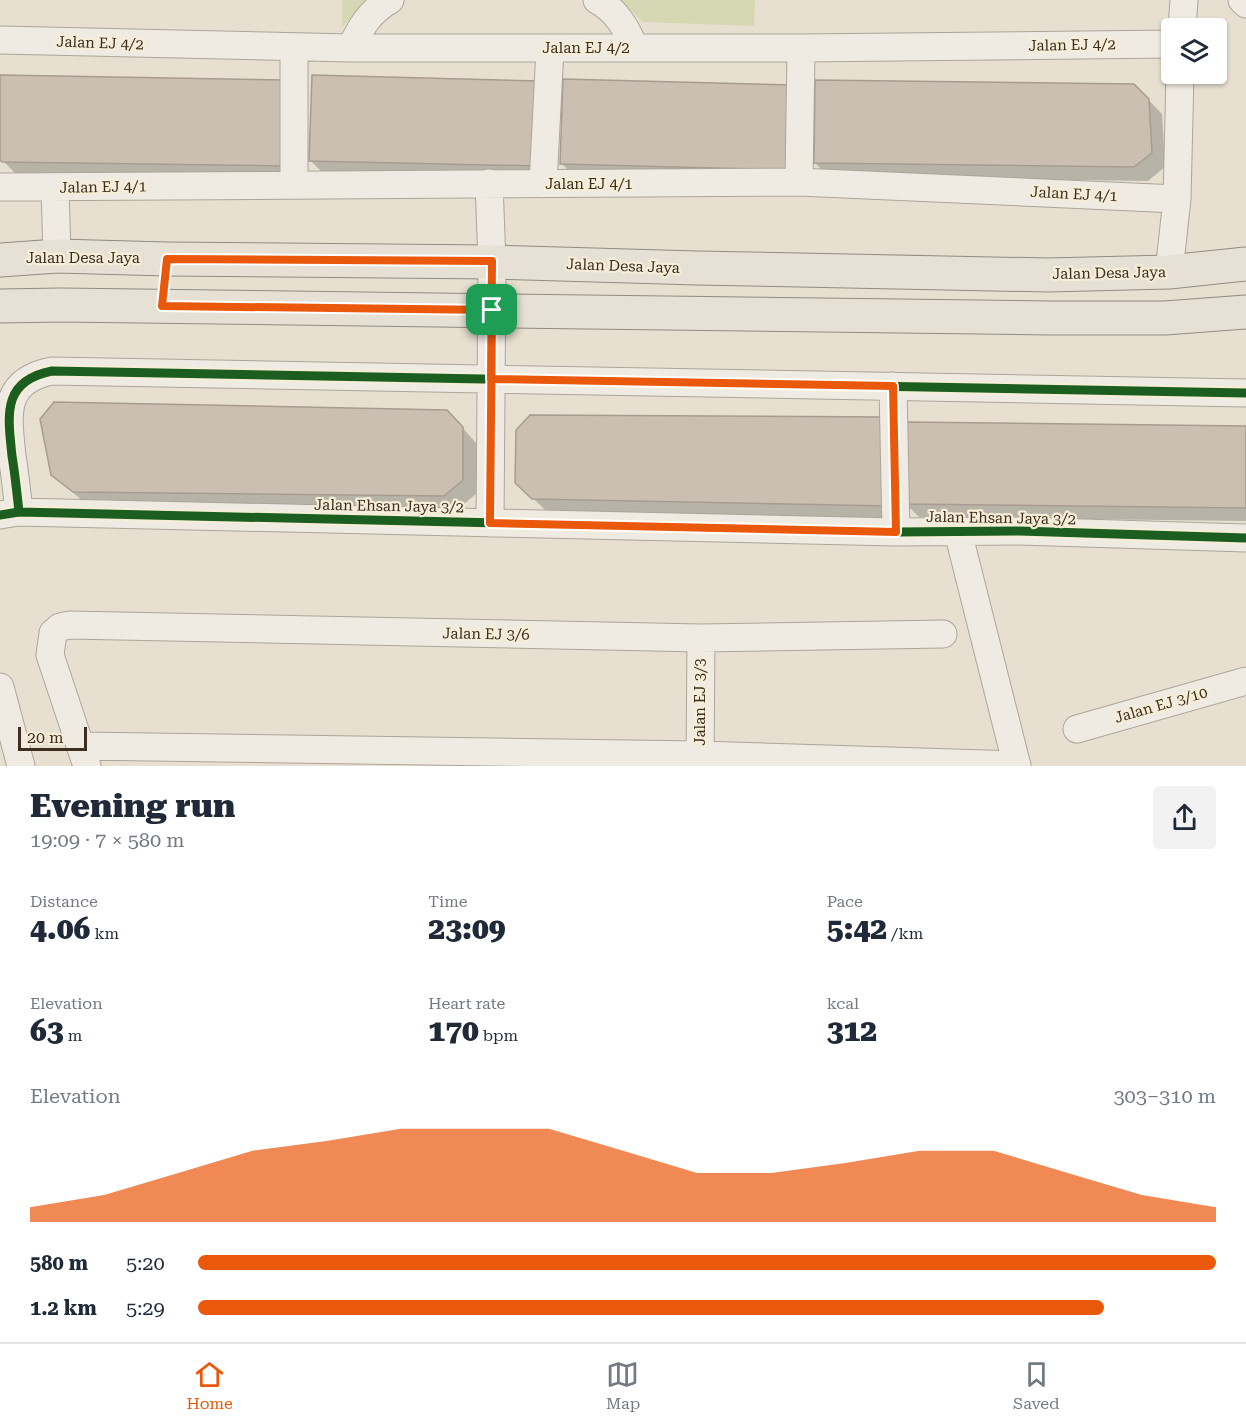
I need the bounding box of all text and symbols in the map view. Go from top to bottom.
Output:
map controls [1161,18,1227,84]
button: layers [1161,18,1227,84]
street label: Jalan EJ 4/2 [56,32,144,54]
street label: Jalan EJ 4/2 [1028,35,1116,55]
street label: Jalan EJ 4/2 [542,39,630,57]
street label: Jalan EJ 4/1 [545,175,633,193]
street label: Jalan EJ 4/1 [59,177,147,197]
street label: Jalan EJ 4/1 [1030,183,1118,205]
street label: Jalan Desa Jaya [26,249,140,267]
street label: Jalan Desa Jaya [566,255,680,277]
street label: Jalan Desa Jaya [1052,263,1166,283]
pin [466,284,517,335]
icon: arrive [475,293,508,326]
street label: Jalan Ehsan Jaya 3/2 [314,496,464,516]
street label: Jalan Ehsan Jaya 3/2 [926,508,1076,528]
street label: Jalan EJ 3/6 [442,624,530,644]
street label: Jalan EJ 3/3 [691,658,709,746]
street label: Jalan EJ 3/10 [1112,683,1210,727]
scale bar [18,724,87,752]
text: 20 m [27,728,64,747]
text: Evening run [30,786,235,825]
button: share [1153,786,1216,849]
text: 19:09 · 7 × 580 m [30,828,185,852]
text: Distance [30,892,98,911]
text: Time [428,892,468,911]
text: Pace [827,892,863,911]
text: 4.06 [30,911,90,946]
text: 23:09 [428,911,506,946]
text: 5:42 [827,911,887,946]
text: km [90,924,119,943]
text: /km [887,924,923,943]
text: Elevation [30,994,103,1013]
text: Heart rate [428,994,505,1013]
text: kcal [827,994,859,1013]
text: 63 [30,1013,64,1048]
text: 170 [428,1013,479,1048]
text: 312 [827,1013,877,1048]
text: m [64,1026,82,1045]
text: bpm [479,1026,518,1045]
text: Elevation [30,1084,121,1108]
text: 303–310 m [1113,1084,1216,1108]
text: 580 m [30,1251,88,1275]
text: 5:20 [126,1251,165,1275]
text: 1.2 km [30,1296,97,1320]
text: 5:29 [126,1296,165,1320]
tab: Home [187,1358,233,1413]
tab: Map [606,1358,640,1413]
tab: Saved [1013,1358,1060,1413]

